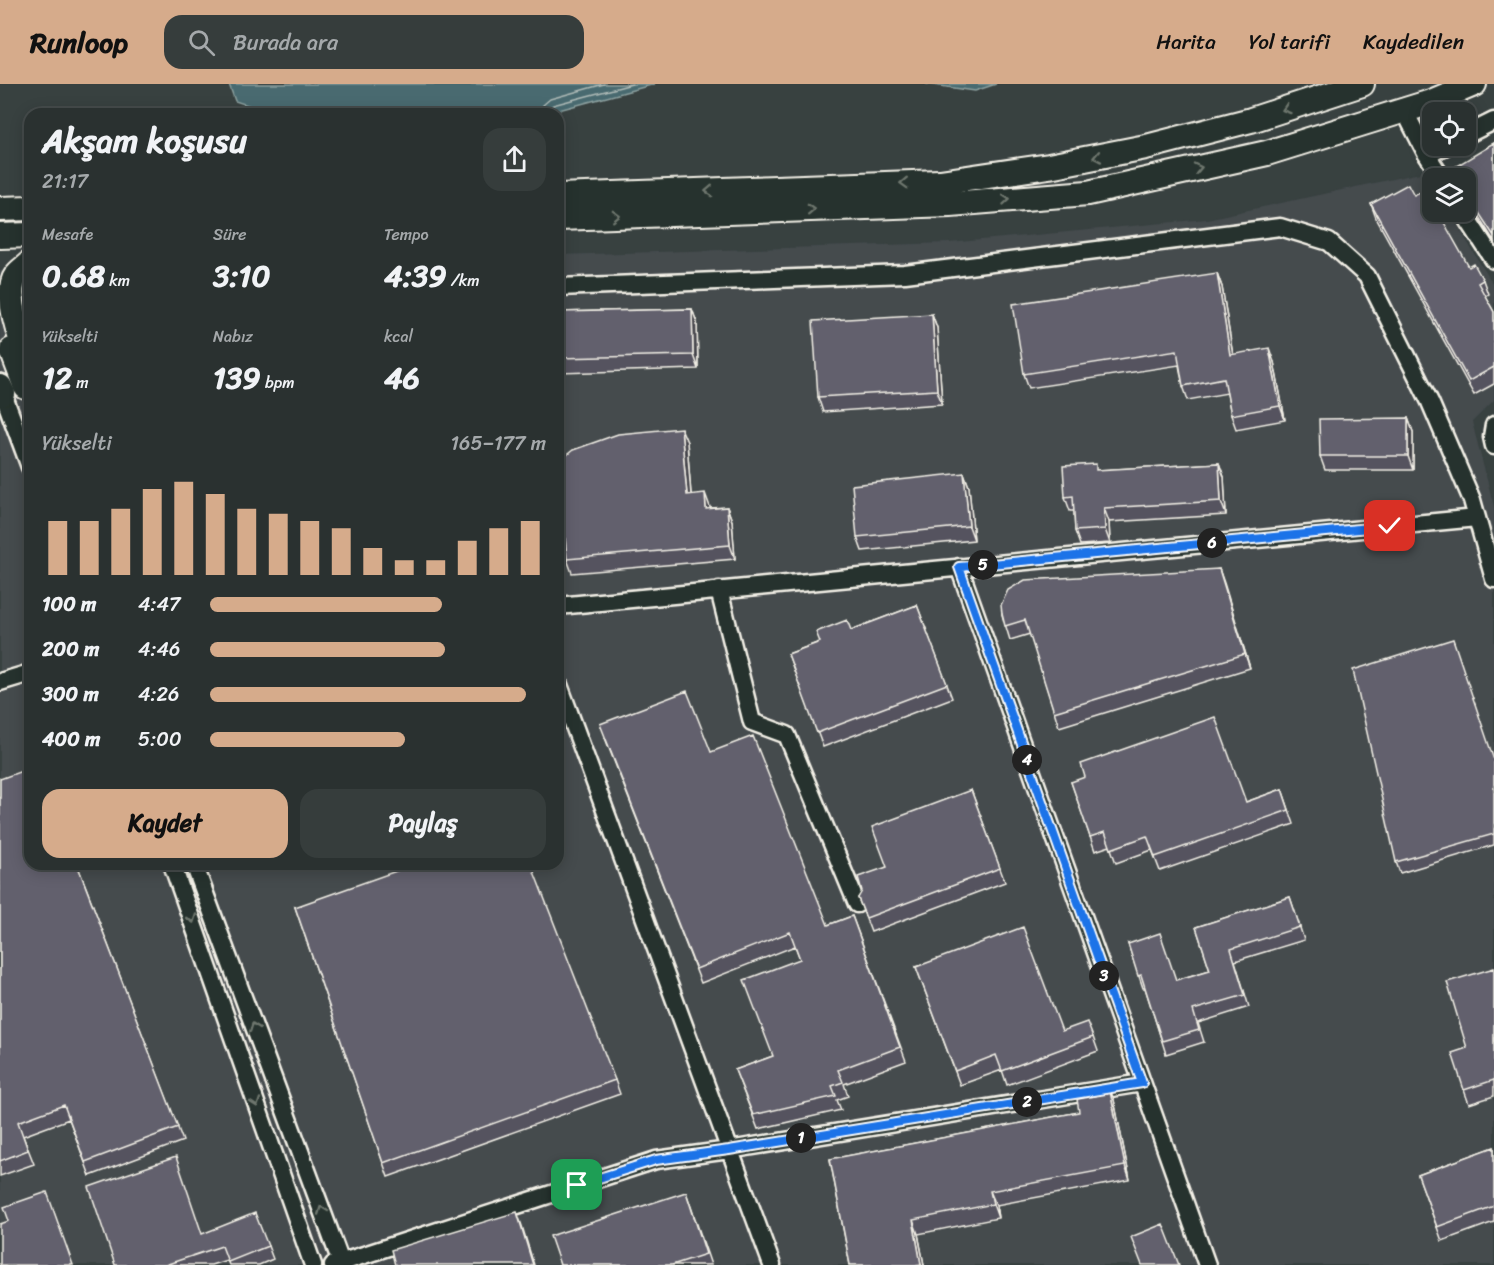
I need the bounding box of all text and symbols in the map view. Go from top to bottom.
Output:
search box [164,15,584,69]
text: Runloop [30,18,128,67]
text: Burada ara [233,23,338,62]
text: Harita [1156,23,1216,61]
text: Yol tarifi [1249,23,1330,61]
text: Kaydedilen [1363,23,1464,61]
icon: search [185,26,218,59]
one-way arrow [1281,102,1292,114]
map controls [1422,102,1476,222]
button: locate [1422,102,1476,156]
text: Akşam koşusu [42,112,247,170]
button: share [483,128,546,191]
one-way arrow [1093,150,1103,163]
one-way arrow [1193,163,1203,176]
text: 21:17 [42,164,88,199]
button: layers [1422,168,1476,222]
one-way arrow [900,177,909,189]
one-way arrow [705,184,714,197]
one-way arrow [1002,193,1011,206]
one-way arrow [807,202,816,215]
one-way arrow [612,209,621,222]
text: Mesafe [42,220,93,249]
text: Süre [213,220,246,249]
text: Tempo [384,220,429,249]
text: 0.68 [42,249,105,303]
text: 3:10 [213,249,270,303]
text: 4:39 [384,249,447,303]
text: km [105,266,130,295]
text: /km [447,266,480,295]
text: Yükselti [42,322,98,351]
text: Nabız [213,322,253,351]
text: kcal [384,322,413,351]
text: 12 [42,351,72,405]
text: 139 [213,351,261,405]
text: 46 [384,351,420,405]
text: m [72,368,89,397]
text: bpm [261,368,294,397]
text: Yükselti [42,426,112,461]
text: 165–177 m [451,426,546,461]
pin [1364,500,1415,551]
icon: check [1373,509,1406,542]
pin: 6 [1197,528,1227,558]
text: 6 [1207,528,1217,557]
pin: 5 [968,550,998,580]
text: 5 [978,550,988,579]
text: 100 m [42,587,96,622]
text: 4:47 [138,587,180,622]
text: 200 m [42,632,99,667]
text: 4:46 [138,632,180,667]
text: 300 m [42,677,99,712]
text: 4:26 [138,677,179,712]
text: 400 m [42,722,100,757]
text: 5:00 [138,722,182,757]
pin: 4 [1012,745,1042,775]
text: 4 [1022,745,1032,774]
button: Kaydet [42,789,288,858]
button: Paylaş [300,789,546,858]
one-way arrow [184,913,197,924]
pin: 3 [1089,961,1119,991]
text: 3 [1100,961,1108,990]
one-way arrow [249,1022,262,1033]
pin: 2 [1012,1087,1042,1117]
text: 2 [1022,1087,1032,1116]
one-way arrow [249,1097,262,1108]
pin: 1 [786,1123,816,1153]
text: 1 [798,1123,804,1152]
pin [551,1159,602,1210]
icon: arrive [560,1168,593,1201]
one-way arrow [316,1205,329,1216]

